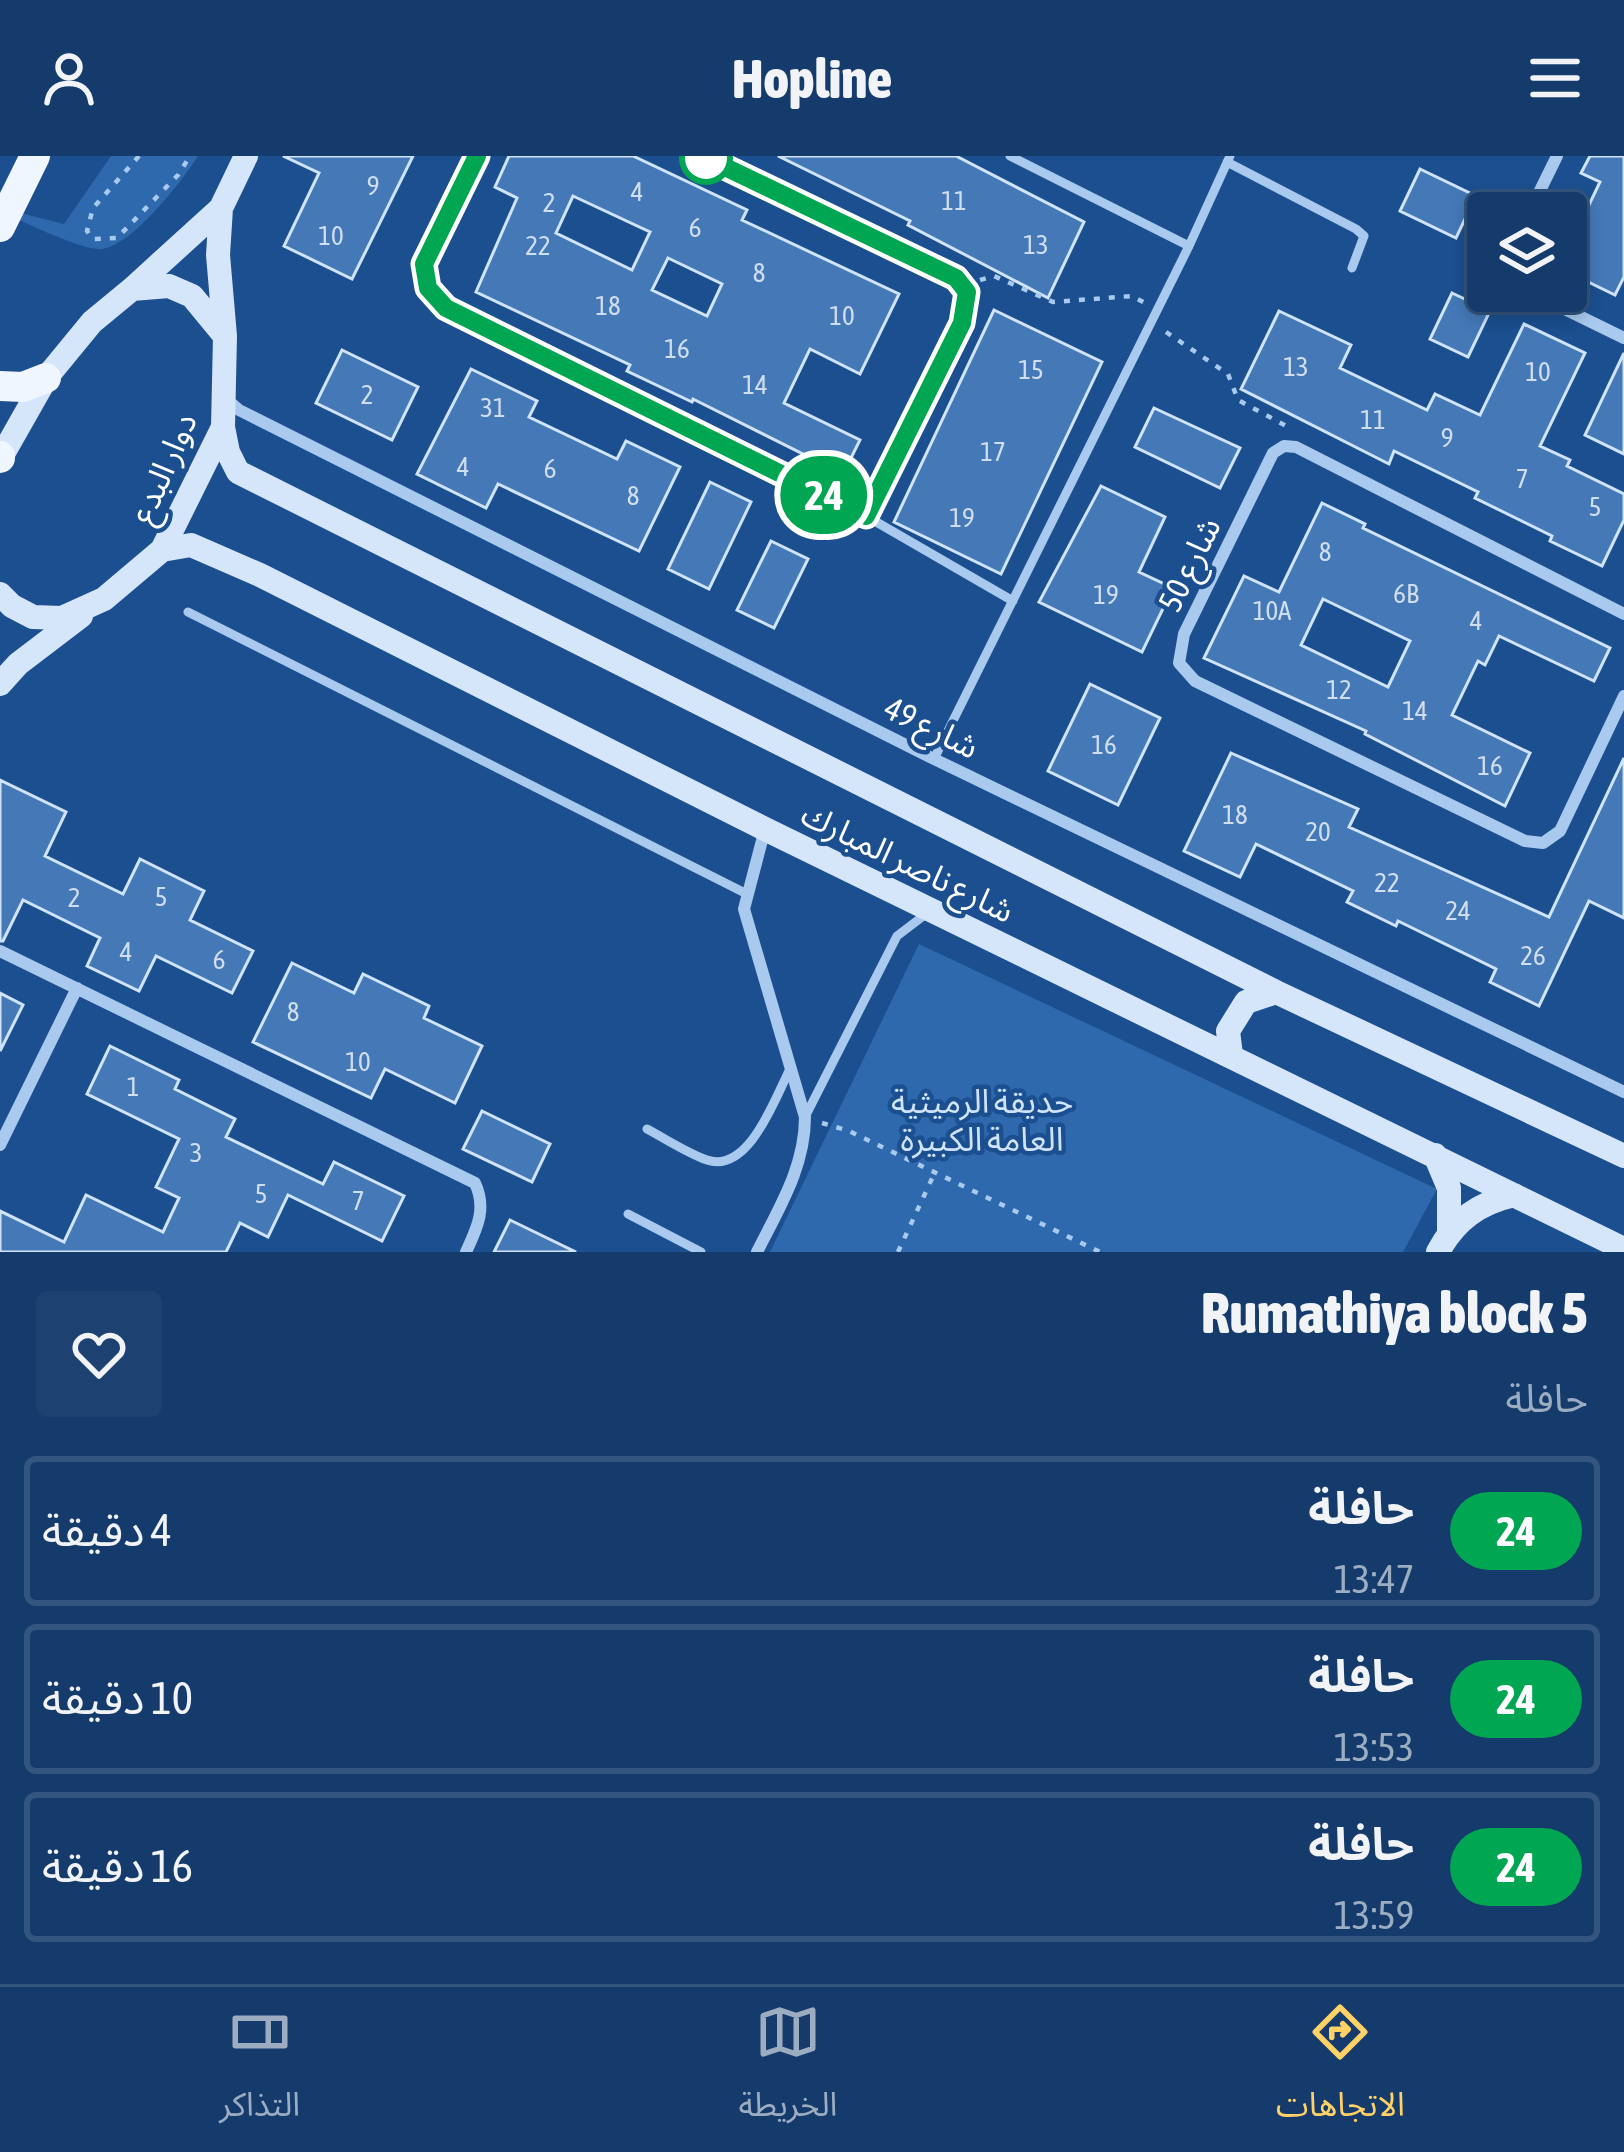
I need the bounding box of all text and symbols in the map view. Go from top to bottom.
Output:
icon: person [36,45,102,111]
icon: menu [1522,45,1588,111]
text: Hopline [732,48,892,109]
unlabelled marker [681,133,731,183]
house number: 9 [367,170,379,201]
house number: 4 [631,176,643,207]
house number: 11 [941,185,967,216]
house number: 2 [543,187,555,218]
map controls [1467,192,1587,312]
button: layers [1467,192,1587,312]
house number: 6 [689,212,701,243]
house number: 10 [318,220,344,251]
house number: 13 [1023,229,1049,260]
house number: 22 [525,230,551,261]
house number: 8 [753,257,765,288]
house number: 18 [595,290,621,321]
house number: 10 [829,300,855,331]
house number: 16 [664,333,690,364]
house number: 13 [1283,351,1309,382]
house number: 15 [1018,354,1044,385]
house number: 10 [1525,356,1551,387]
house number: 14 [742,369,768,400]
house number: 2 [361,379,373,410]
house number: 31 [480,392,506,423]
house number: 11 [1360,404,1386,435]
street label: دوار البدع [122,407,210,532]
house number: 9 [1441,422,1453,453]
house number: 17 [980,436,1006,467]
house number: 4 [457,451,469,482]
house number: 6 [544,453,556,484]
line badge: 24 [770,456,878,534]
house number: 7 [1516,463,1528,494]
text: 24 [804,471,844,519]
house number: 8 [627,480,639,511]
house number: 5 [1589,491,1601,522]
house number: 19 [949,502,975,533]
street label: شارع 50 [1150,511,1233,620]
house number: 8 [1319,536,1331,567]
house number: 6B [1393,578,1419,609]
house number: 19 [1093,579,1119,610]
house number: 10A [1253,595,1292,626]
house number: 4 [1470,605,1482,636]
house number: 12 [1326,674,1352,705]
street label: شارع 49 [876,688,985,771]
house number: 14 [1402,695,1428,726]
house number: 16 [1091,729,1117,760]
house number: 16 [1477,750,1503,781]
street label: شارع ناصر المبارك [793,794,1020,935]
house number: 18 [1222,799,1248,830]
house number: 20 [1305,816,1331,847]
house number: 22 [1374,867,1400,898]
house number: 5 [155,881,167,912]
house number: 2 [68,882,80,913]
house number: 24 [1445,895,1471,926]
house number: 4 [120,936,132,967]
house number: 26 [1520,940,1546,971]
house number: 6 [213,944,225,975]
house number: 8 [287,996,299,1027]
house number: 10 [345,1046,371,1077]
house number: 1 [127,1071,139,1102]
park label: حديقة الرميثية العامة الكبيرة [891,1082,1073,1159]
house number: 3 [190,1137,202,1168]
house number: 5 [255,1178,267,1209]
house number: 7 [352,1185,364,1216]
text: Rumathiya block 5 [1201,1280,1588,1345]
button: heart [36,1291,162,1417]
text: حافلة [1506,1376,1588,1420]
text: حافلة [1308,1482,1414,1534]
text: 4 دقيقة [42,1504,172,1556]
text: 24 [1496,1507,1536,1555]
text: 13:47 [1334,1557,1414,1601]
text: حافلة [1308,1650,1414,1702]
text: 10 دقيقة [42,1672,193,1724]
text: 24 [1496,1675,1536,1723]
text: 13:53 [1334,1725,1414,1769]
text: حافلة [1308,1818,1414,1870]
text: 16 دقيقة [42,1840,193,1892]
text: 24 [1496,1843,1536,1891]
text: 13:59 [1334,1893,1414,1937]
tab: التذاكر [219,1999,300,2140]
tab: الخريطة [739,1999,837,2140]
tab: الاتجاهات [1276,1999,1405,2140]

